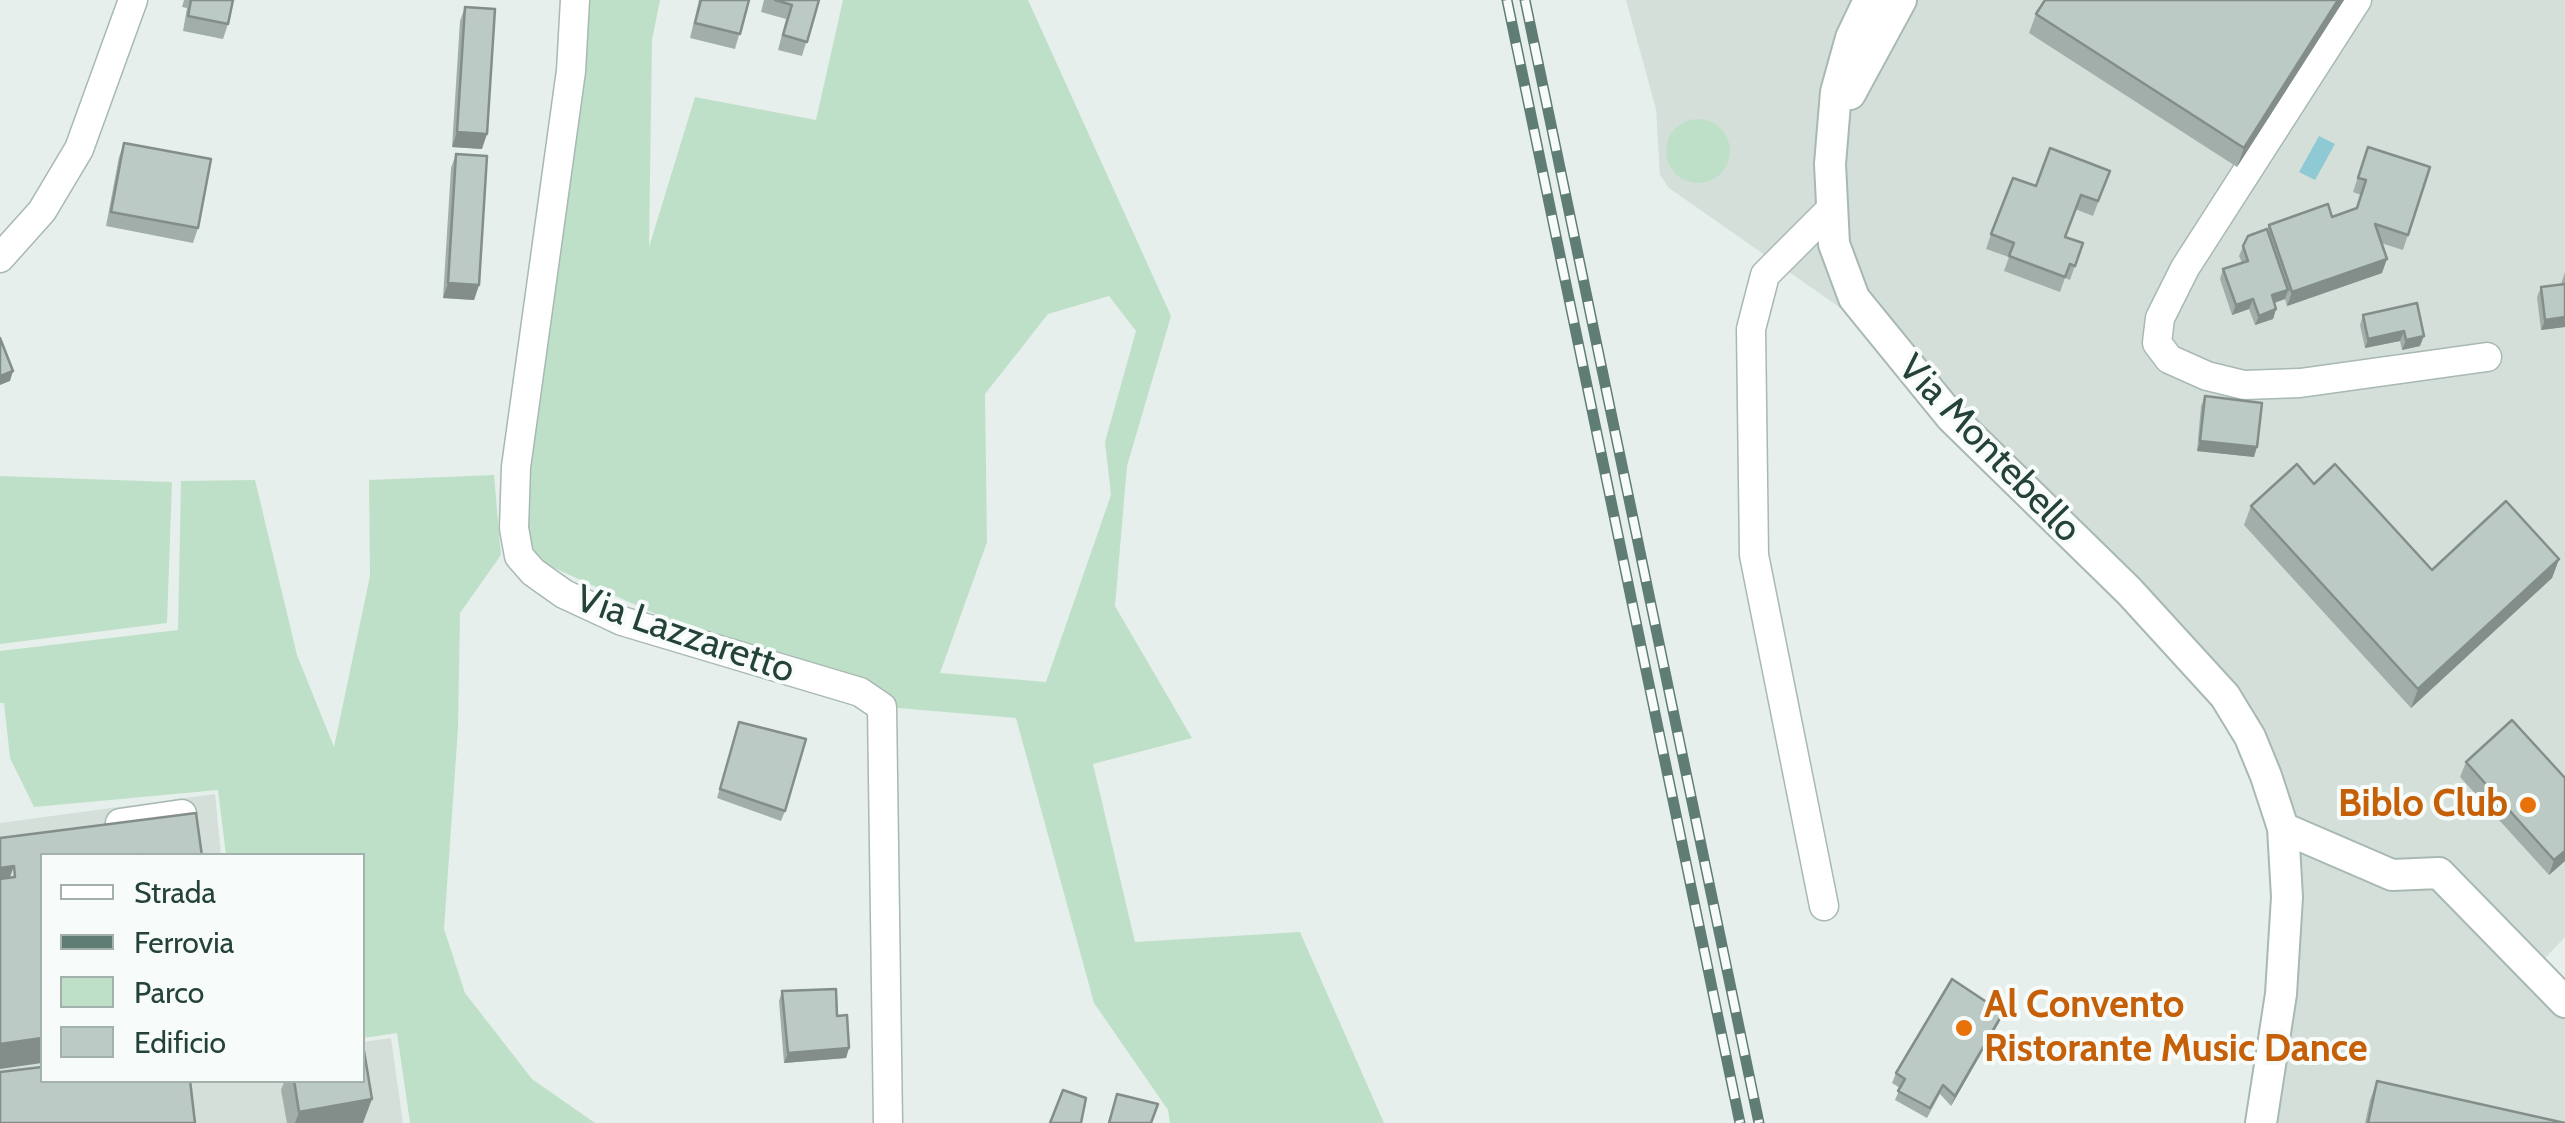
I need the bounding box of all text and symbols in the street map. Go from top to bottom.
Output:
street label: Via Montebello [1888,346,2090,552]
street label: Via Lazzaretto [570,576,800,694]
place label: Biblo Club [2338,782,2508,828]
marker: Biblo Club [2517,794,2539,816]
legend [40,853,365,1083]
text: Strada [134,874,216,911]
text: Ferrovia [134,924,234,961]
text: Parco [134,974,204,1011]
place label: Al Convento Ristorante Music Dance [1984,983,2367,1072]
marker: Al Convento Ristorante Music Dance [1953,1017,1975,1039]
text: Edificio [134,1024,226,1061]

